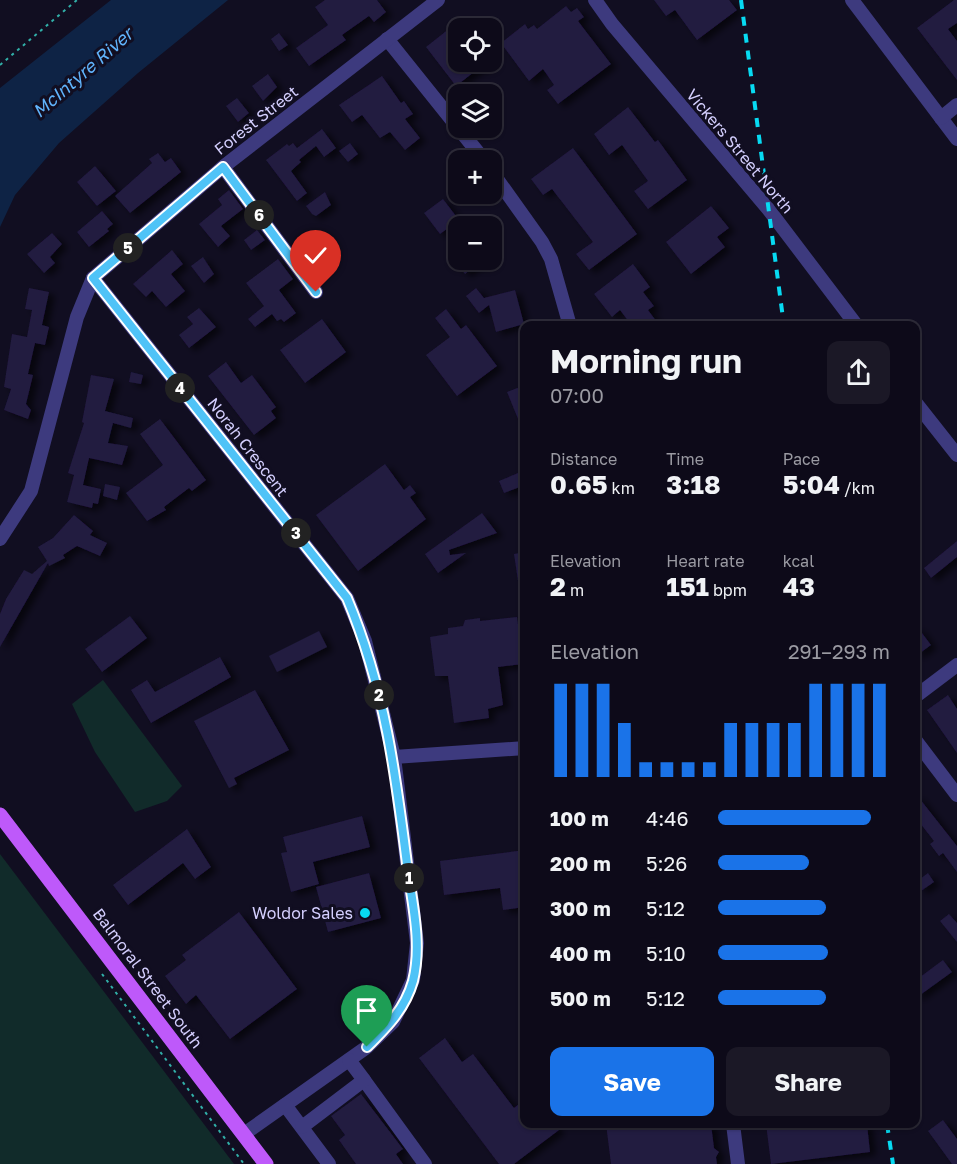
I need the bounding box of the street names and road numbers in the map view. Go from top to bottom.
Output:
street label: Forest Street [210,81,302,159]
street label: Vickers Street North [682,85,798,217]
street label: Norah Crescent [203,394,293,500]
street label: Balmoral Street South [89,904,207,1052]

